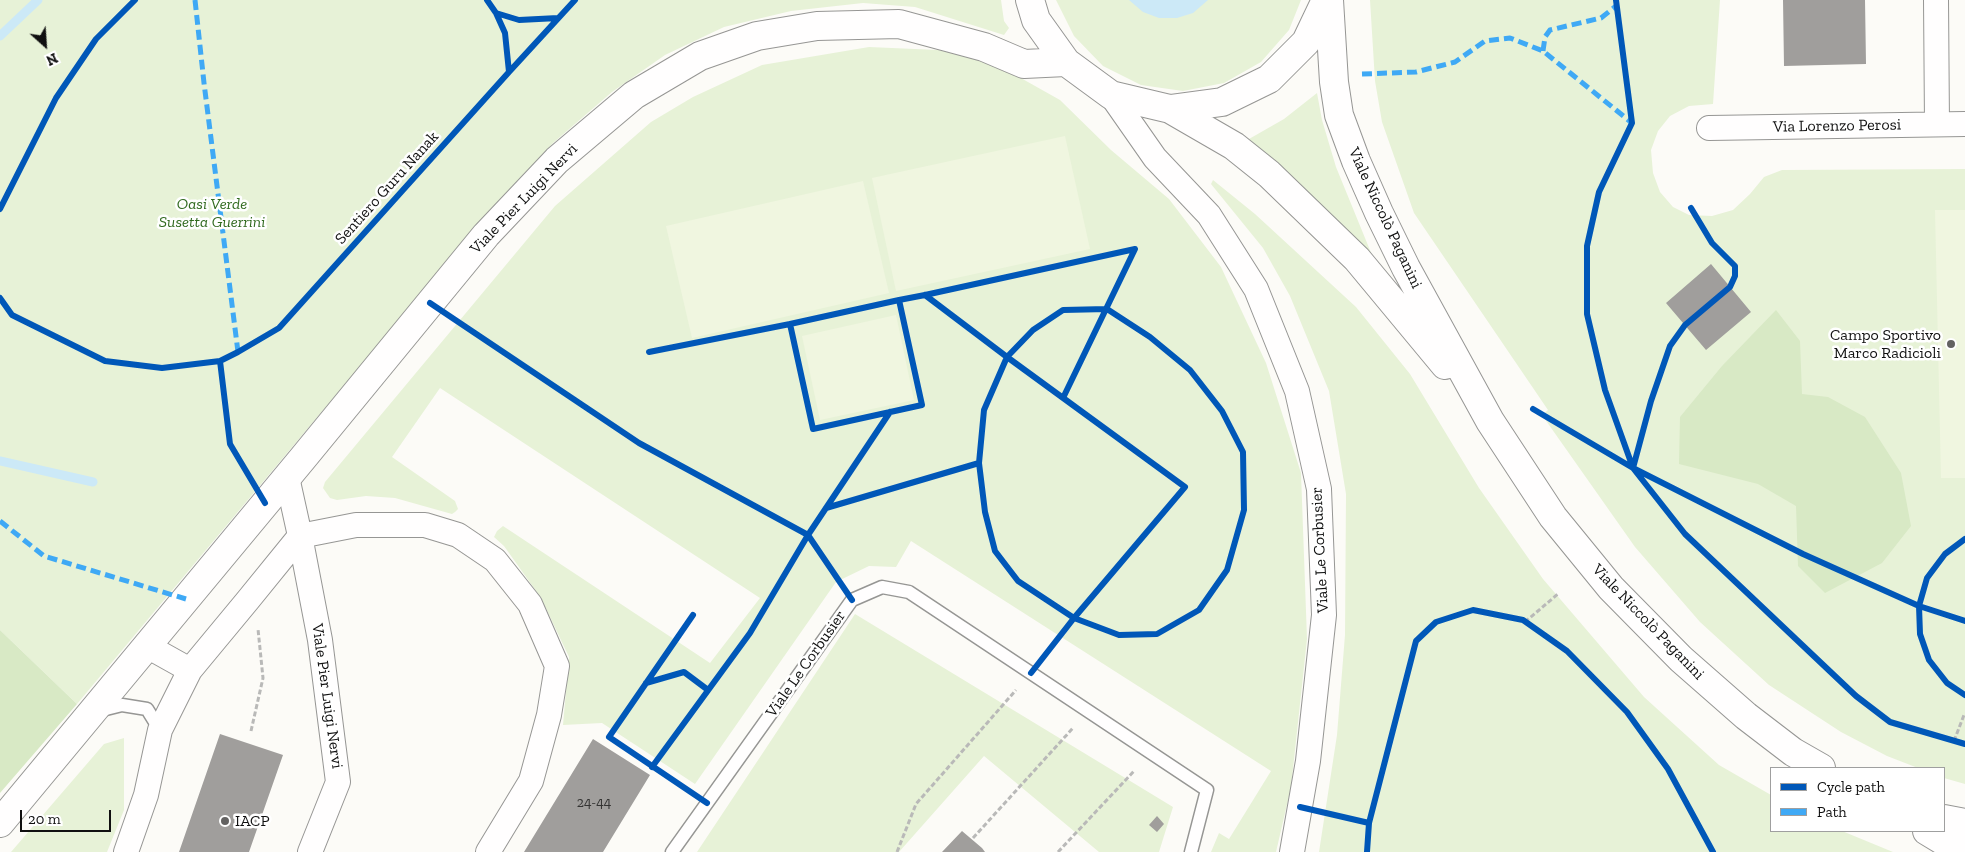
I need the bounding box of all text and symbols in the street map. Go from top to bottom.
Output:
north arrow [20,20,70,70]
text: N [43,49,60,69]
street label: Via Lorenzo Perosi [1773,115,1901,137]
street label: Sentiero Guru Nanak [331,128,443,248]
street label: Viale Pier Luigi Nervi [466,140,582,258]
street label: Viale Niccolò Paganini [1344,144,1426,292]
park label: Oasi Verde Susetta Guerrini [159,194,265,232]
place label: Campo Sportivo Marco Radicioli [1830,325,1941,363]
marker: Campo Sportivo Marco Radicioli [1945,338,1957,350]
street label: Viale Le Corbusier [1307,487,1333,613]
street label: Viale Niccolò Paganini [1588,560,1708,684]
street label: Viale Le Corbusier [762,607,850,721]
street label: Viale Pier Luigi Nervi [307,622,347,770]
legend [1770,767,1945,832]
text: Cycle path [1817,778,1885,796]
house number: 24-44 [577,795,611,811]
scale bar [22,800,114,832]
text: Path [1817,803,1847,821]
text: 20 m [28,810,61,828]
place label: IACP [235,811,270,831]
marker: IACP [219,815,231,827]

